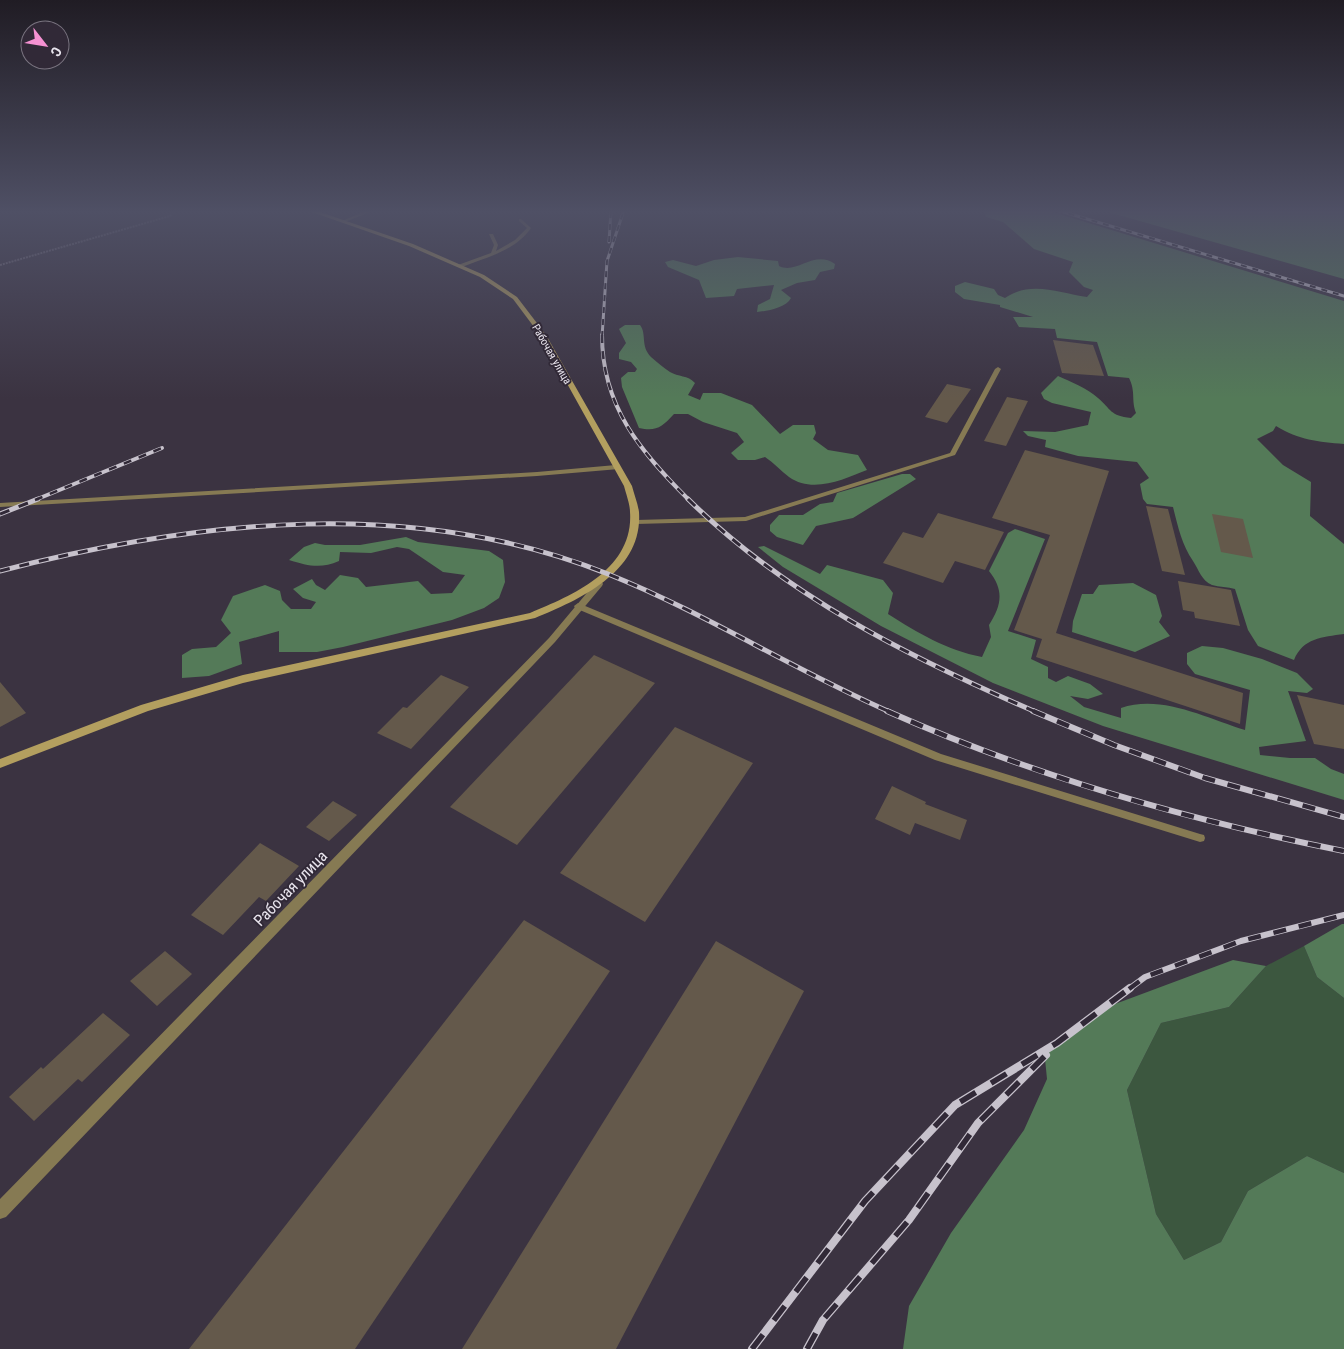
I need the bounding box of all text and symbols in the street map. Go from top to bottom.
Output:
north arrow [20,20,70,70]
text: С [47,44,65,59]
street label: Рабочая улица [529,322,574,387]
street label: Рабочая улица [250,847,331,930]

